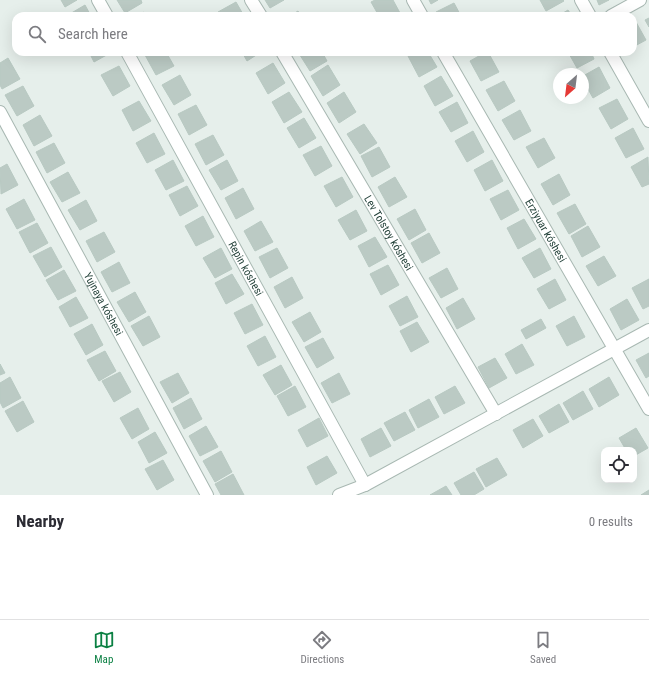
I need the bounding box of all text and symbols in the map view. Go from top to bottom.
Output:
search box [12,12,637,56]
icon: search [26,23,48,45]
text: Search here [58,25,128,43]
north arrow [553,68,589,104]
street label: Lev Tolstoy kóshesi [361,193,416,273]
street label: Erziyuar kóshesi [522,197,569,265]
street label: Repin kóshesi [225,239,266,298]
street label: Yujnaya kóshesi [81,270,126,338]
map controls [601,447,637,483]
button: locate [601,447,637,483]
text: Nearby [16,511,64,531]
text: 0 results [589,514,633,529]
tab: Map [93,629,115,666]
tab: Directions [300,629,344,666]
tab: Saved [530,629,556,666]

